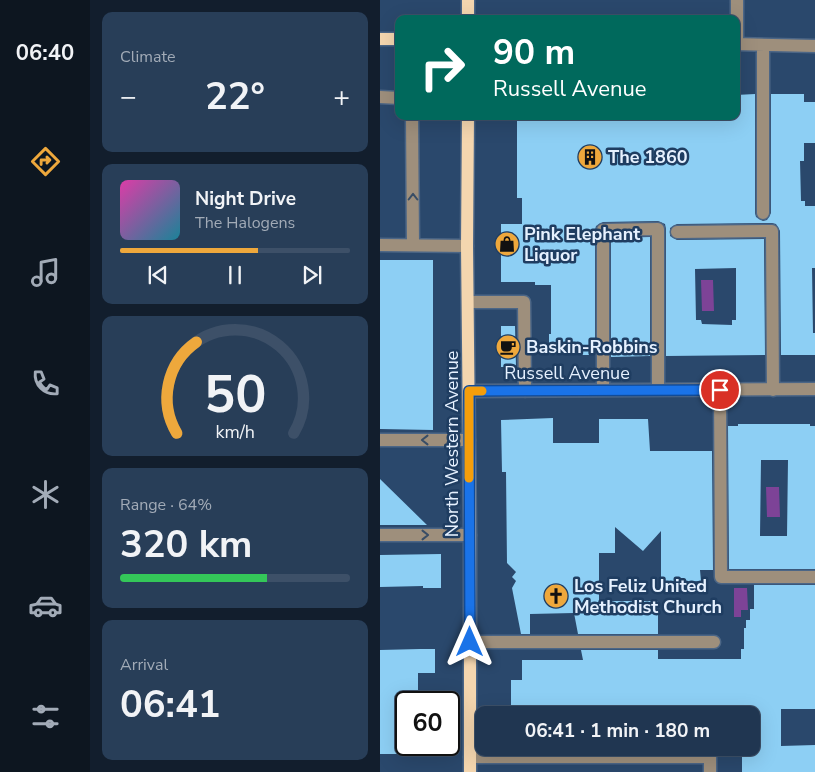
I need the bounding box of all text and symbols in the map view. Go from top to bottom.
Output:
text: 90 m [493,29,575,76]
icon: right [410,35,475,100]
text: 06:40 [16,38,74,68]
text: Climate [120,46,175,68]
text: 22° [205,71,265,122]
text: Russell Avenue [493,74,646,104]
text: − [120,78,137,116]
text: + [333,78,350,116]
icon: directions [28,144,63,179]
building icon: The 1860 [577,144,603,170]
place label: The 1860 [608,145,688,169]
text: Night Drive [195,186,296,212]
one-way arrow [408,192,418,200]
text: The Halogens [195,212,295,234]
place label: Pink Elephant Liquor [524,222,640,267]
shop icon: Pink Elephant Liquor [494,231,520,257]
icon: music [28,255,63,290]
icon: previous [144,261,172,289]
icon: pause [221,261,249,289]
icon: next [298,261,326,289]
cafe icon: Baskin-Robbins [495,334,521,360]
place label: Baskin-Robbins [526,335,658,359]
street label: North Western Avenue [440,351,464,537]
text: 50 [204,359,266,430]
street label: Russell Avenue [504,361,630,385]
icon: phone [28,366,63,401]
pin [699,369,741,411]
icon: arrive [706,376,734,404]
text: km/h [215,420,255,444]
one-way arrow [420,435,428,445]
icon: climate [28,477,63,512]
text: Range · 64% [120,494,212,516]
text: 320 km [120,519,252,570]
one-way arrow [422,530,429,540]
place label: Los Feliz United Methodist Church [574,574,722,619]
church icon: Los Feliz United Methodist Church [543,583,569,609]
icon: car [28,588,63,623]
position arrow [443,615,495,667]
text: Arrival [120,654,168,676]
text: 06:41 [120,679,221,730]
speed limit sign: 60 [395,691,460,756]
icon: filters [28,699,63,734]
text: 06:41 · 1 min · 180 m [525,718,710,744]

